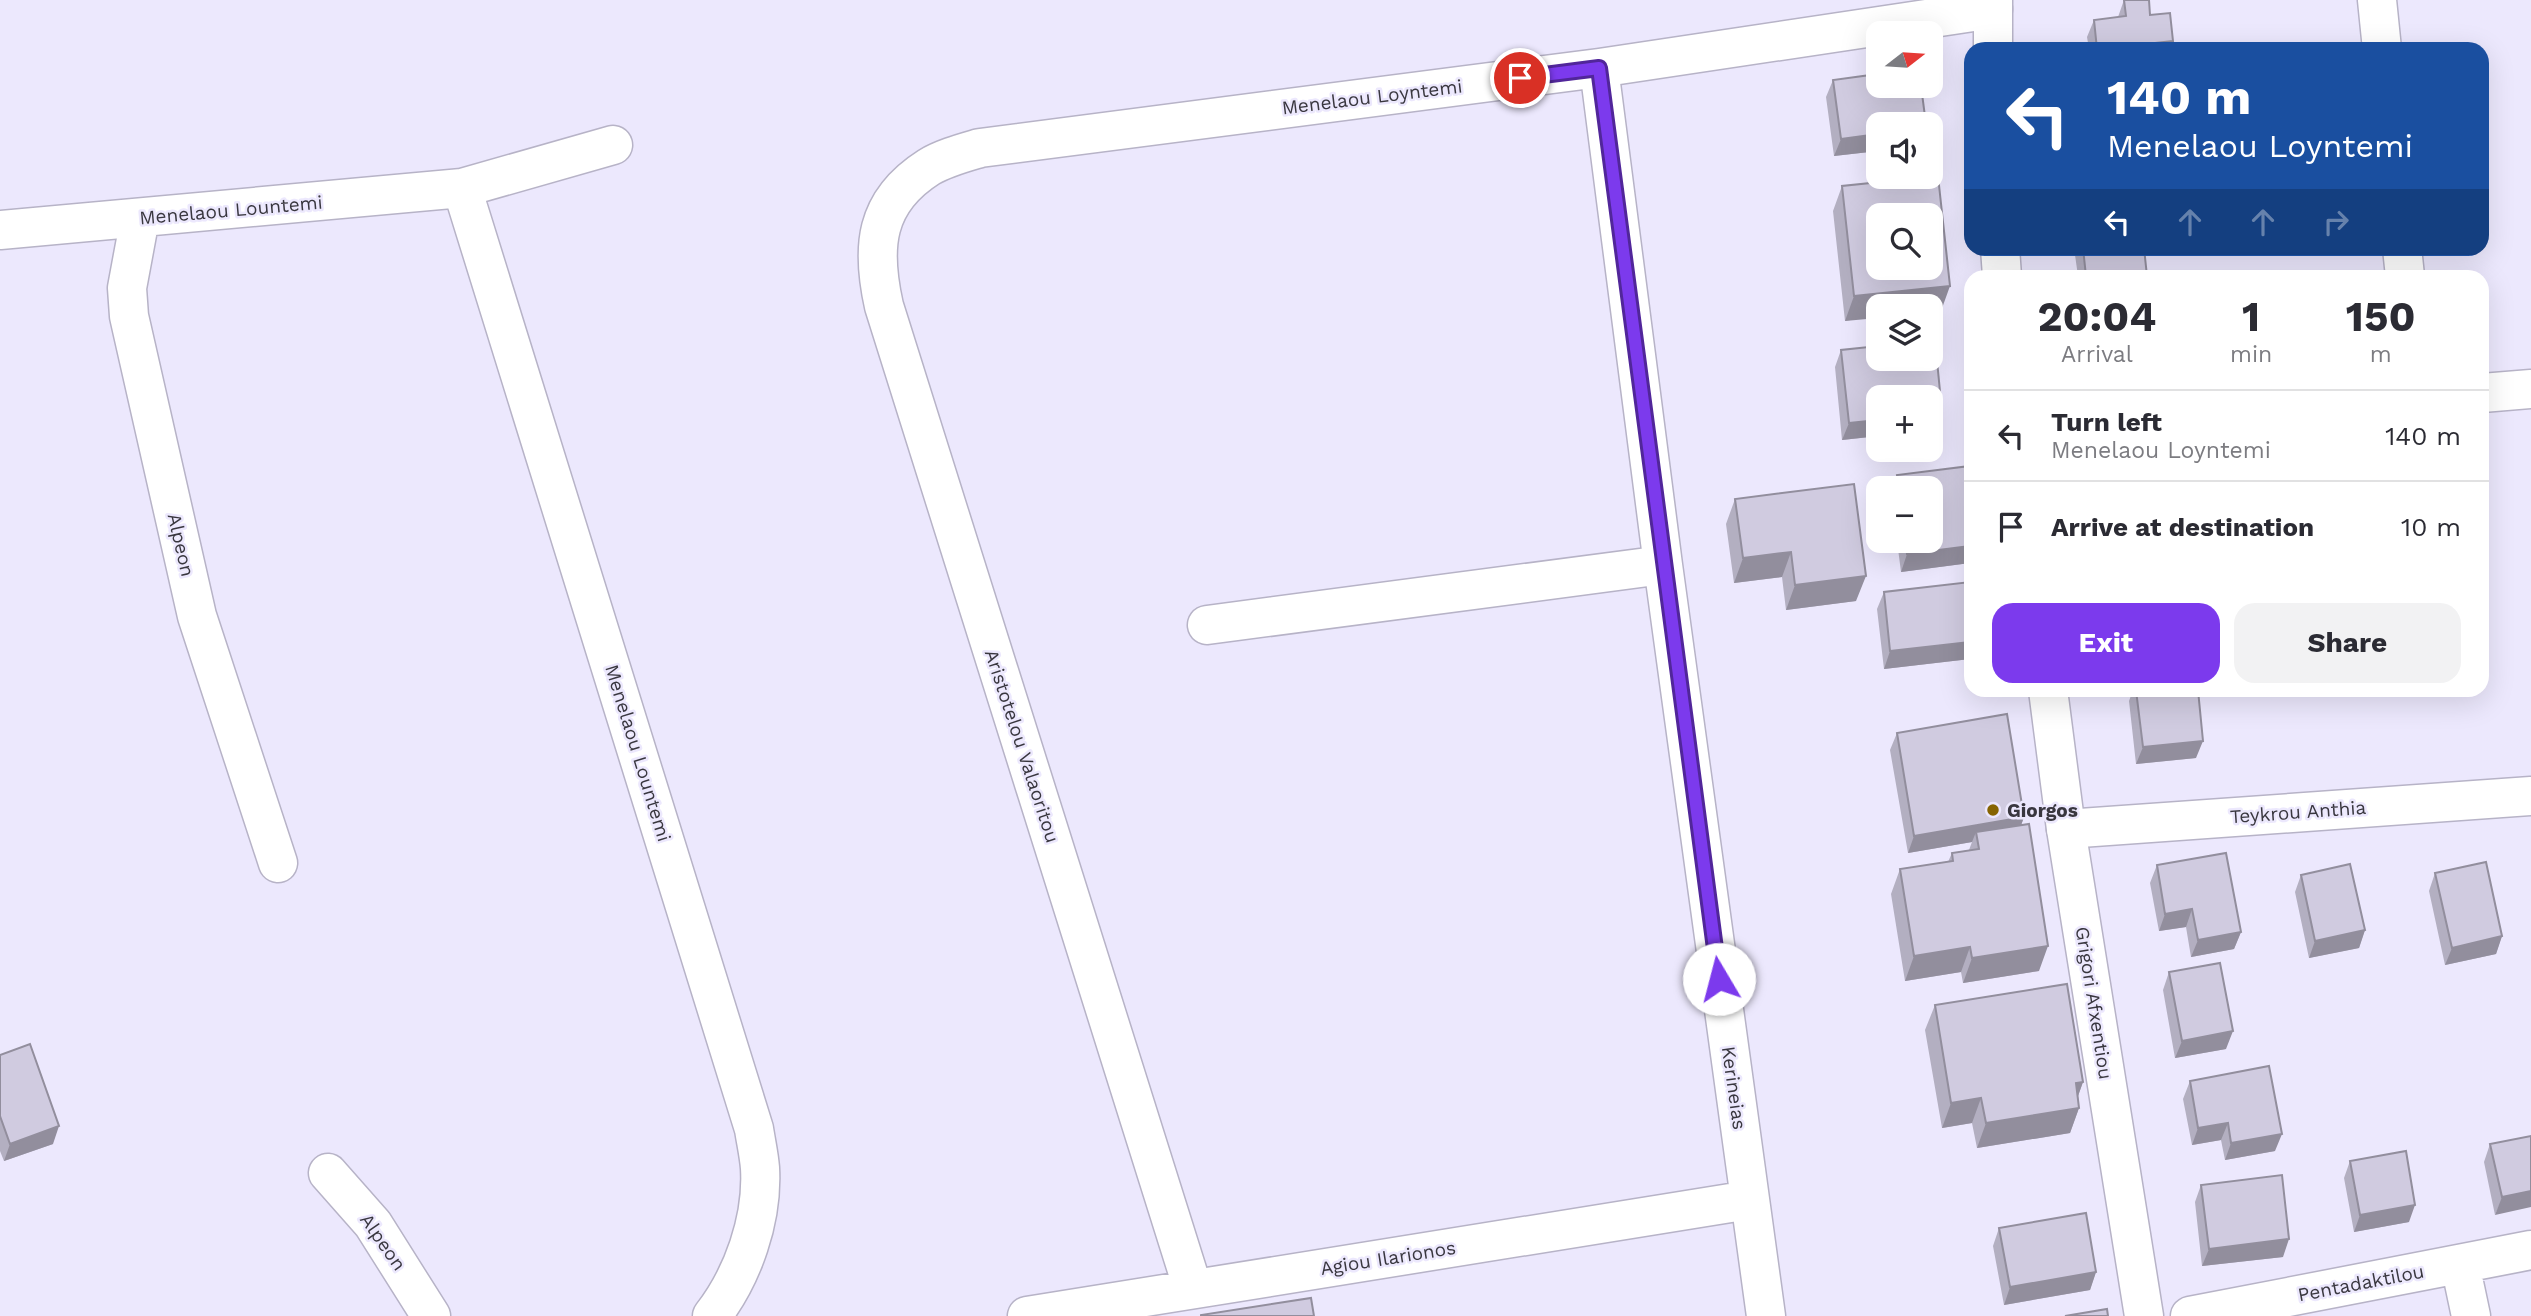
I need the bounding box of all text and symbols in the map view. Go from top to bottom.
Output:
north arrow [1866,21,1942,98]
map controls [1866,21,1943,553]
pin [1490,48,1550,108]
icon: arrive [1501,59,1539,97]
text: 140 m [2107,68,2251,126]
icon: left [1992,70,2083,161]
street label: Menelaou Loyntemi [1280,75,1464,119]
button: sound [1866,112,1943,189]
text: Menelaou Loyntemi [2107,127,2413,165]
street label: Menelaou Lountemi [138,191,324,229]
button: search [1866,203,1943,280]
icon: left [2098,203,2136,241]
icon: ahead [2171,203,2209,241]
icon: ahead [2244,203,2282,241]
icon: right [2317,203,2355,241]
text: 20:04 [2038,292,2156,341]
text: 1 [2242,292,2260,341]
text: 150 [2346,292,2415,341]
button: layers [1866,294,1943,371]
text: Arrival [2061,341,2133,368]
text: min [2230,341,2272,368]
text: m [2370,341,2392,368]
button: + [1866,385,1943,462]
text: Turn left [2051,407,2162,437]
icon: left [1992,417,2030,455]
text: 140 m [2385,421,2461,451]
text: Menelaou Loyntemi [2051,437,2271,464]
button: − [1866,476,1943,553]
icon: arrive [1992,508,2030,546]
street label: Alpeon [163,511,199,579]
text: Arrive at destination [2051,512,2314,542]
text: 10 m [2401,512,2461,542]
button: Exit [1992,603,2220,683]
button: Share [2234,603,2461,683]
street label: Aristotelou Valaoritou [980,646,1064,846]
street label: Menelaou Lountemi [600,662,676,844]
street label: Teykrou Anthia [2229,796,2367,828]
place label: Giorgos [2007,799,2078,822]
marker: Giorgos [1985,802,2001,818]
street label: Grigori Afxentiou [2071,925,2117,1081]
position arrow [1682,942,1756,1016]
street label: Kerineias [1717,1045,1751,1131]
street label: Alpeon [355,1209,411,1275]
street label: Agiou Ilarionos [1319,1236,1457,1280]
street label: Pentadaktilou [2296,1259,2426,1307]

